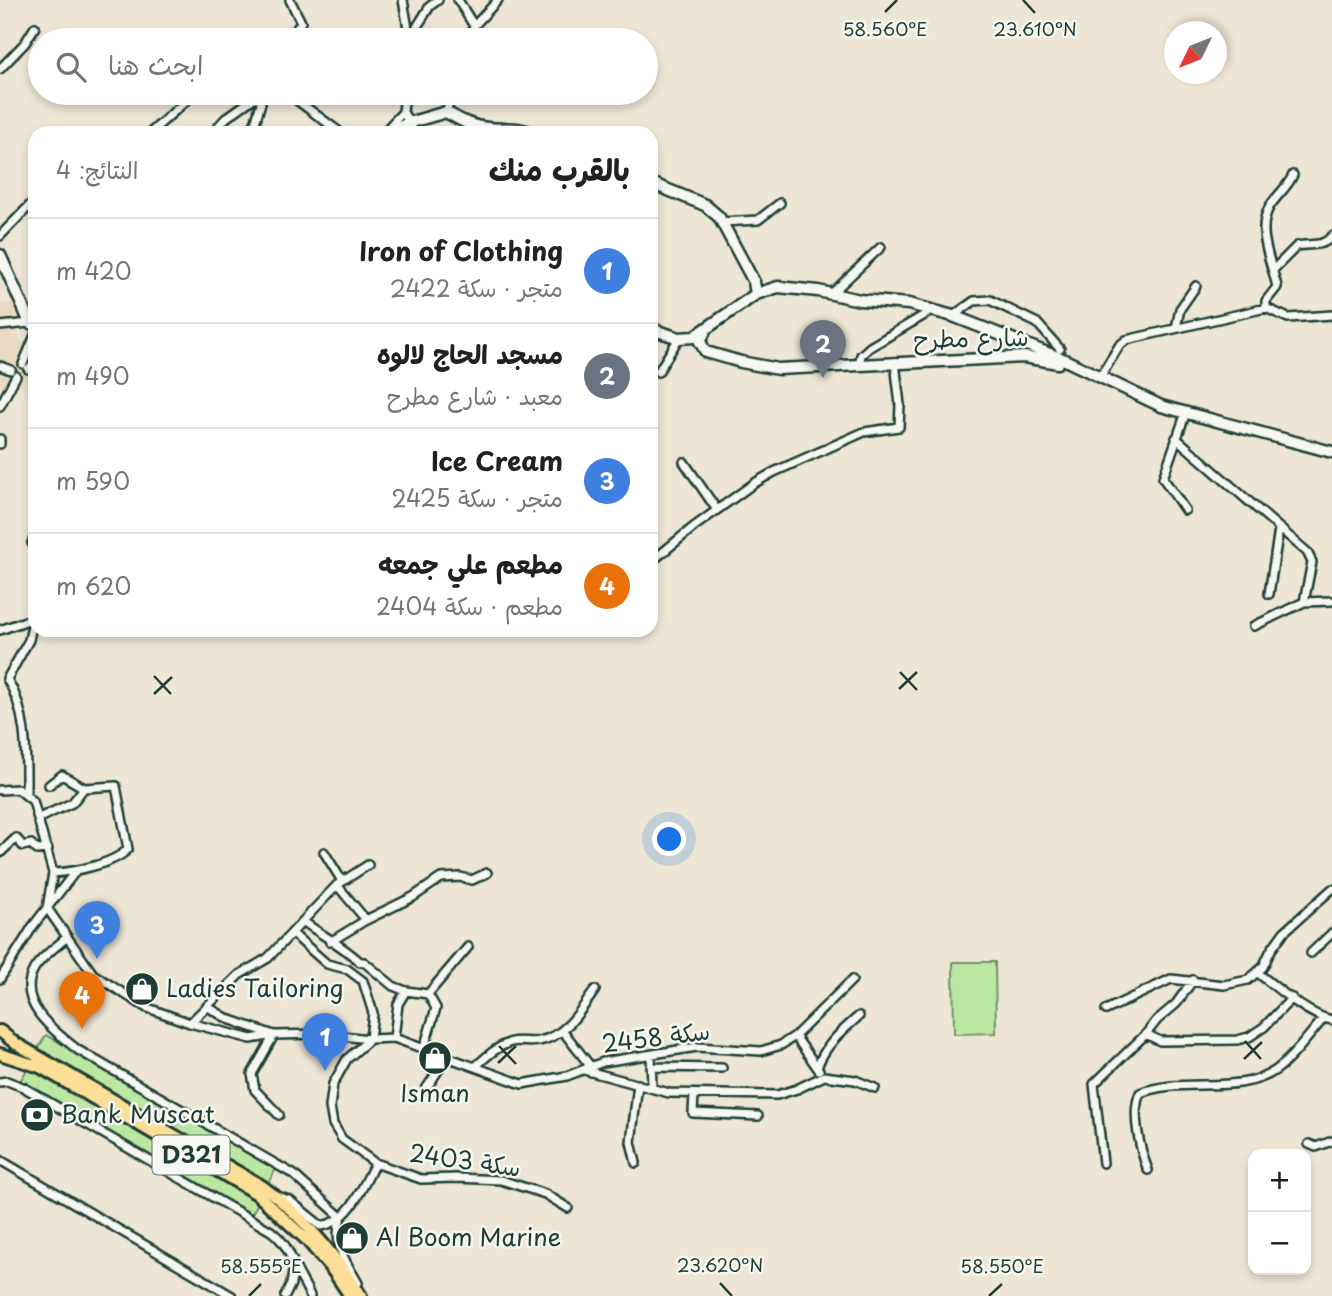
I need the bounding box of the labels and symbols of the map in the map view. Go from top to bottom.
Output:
text: 58.560°E [843,15,927,42]
text: 23.610°N [993,15,1077,42]
north arrow [1164,21,1227,84]
street label: شارع مطرح [913,318,1029,357]
pin: 2 [800,320,846,378]
your location [652,822,686,856]
pin: 3 [74,901,120,959]
place label: Ladies Tailoring [166,969,344,1005]
shop icon: Ladies Tailoring [123,970,161,1008]
pin: 4 [59,971,105,1029]
street label: سكة 2458 [600,1012,712,1061]
pin: 1 [302,1013,348,1071]
shop icon: Isman [416,1039,454,1077]
place label: Isman [400,1074,470,1110]
place label: Bank Muscat [61,1095,215,1131]
bank icon: Bank Muscat [18,1096,56,1134]
street label: سكة 2403 [407,1133,523,1185]
road number: D321 [152,1136,230,1174]
place label: Al Boom Marine [376,1218,561,1254]
shop icon: Al Boom Marine [333,1219,371,1257]
text: 23.620°N [677,1251,763,1278]
text: 58.555°E [220,1252,302,1279]
text: 58.550°E [960,1252,1044,1279]

